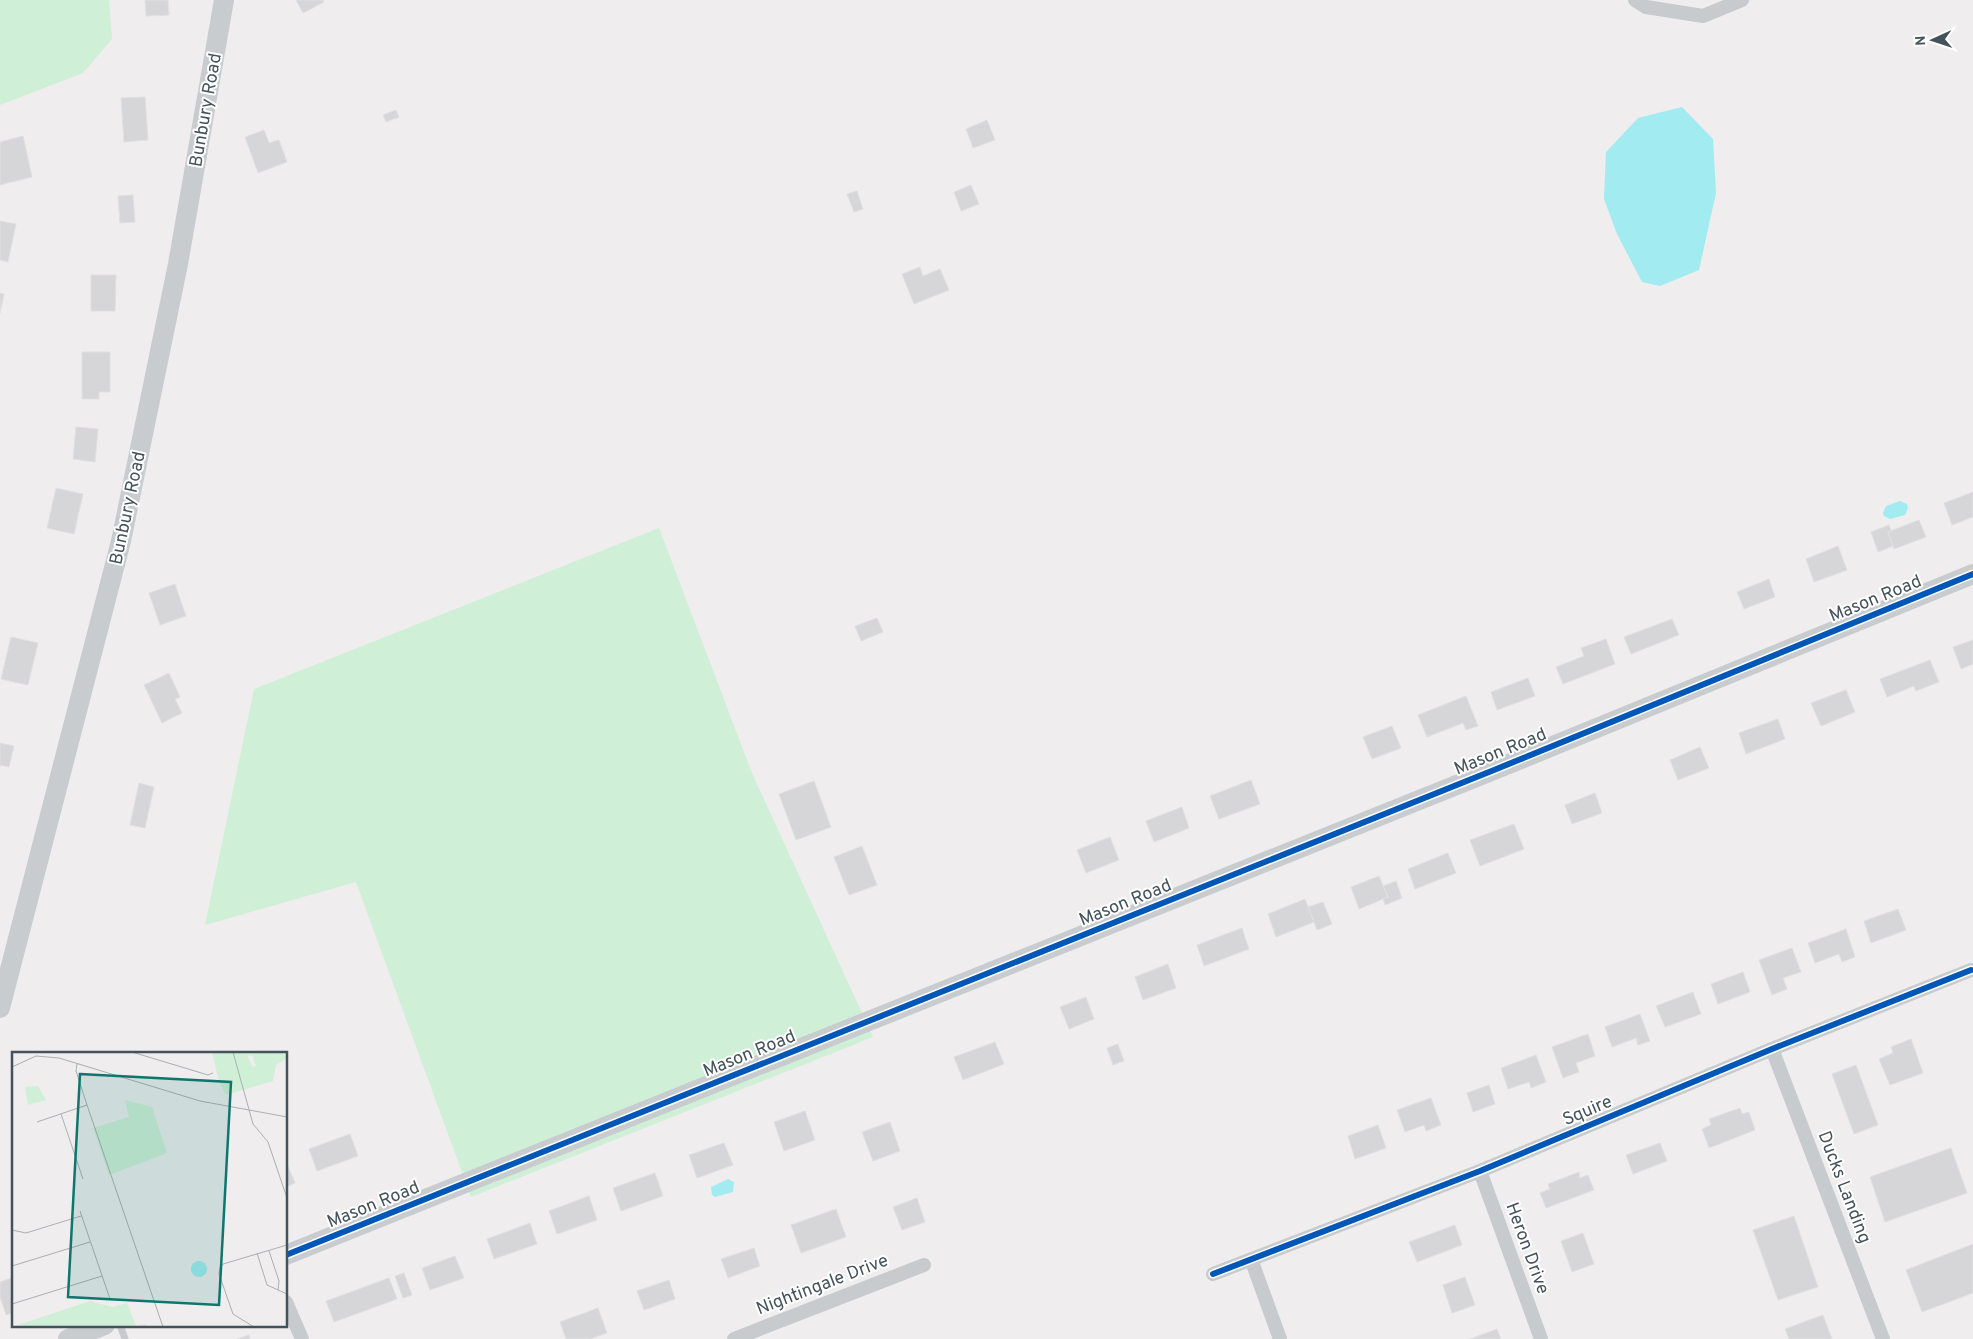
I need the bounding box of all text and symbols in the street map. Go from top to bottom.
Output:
north arrow [1908,15,1958,65]
text: N [1913,35,1930,46]
street label: Bunbury Road [185,52,228,169]
street label: Bunbury Road [105,450,152,567]
street label: Mason Road [1826,570,1925,628]
street label: Mason Road [1451,723,1550,781]
street label: Mason Road [1076,874,1175,932]
street label: Mason Road [700,1025,799,1083]
inset map [12,1052,288,1326]
street label: Squire [1559,1091,1616,1132]
street label: Ducks Landing [1812,1128,1876,1247]
street label: Mason Road [324,1176,423,1234]
street label: Heron Drive [1499,1199,1554,1298]
street label: Nightingale Drive [753,1250,892,1321]

